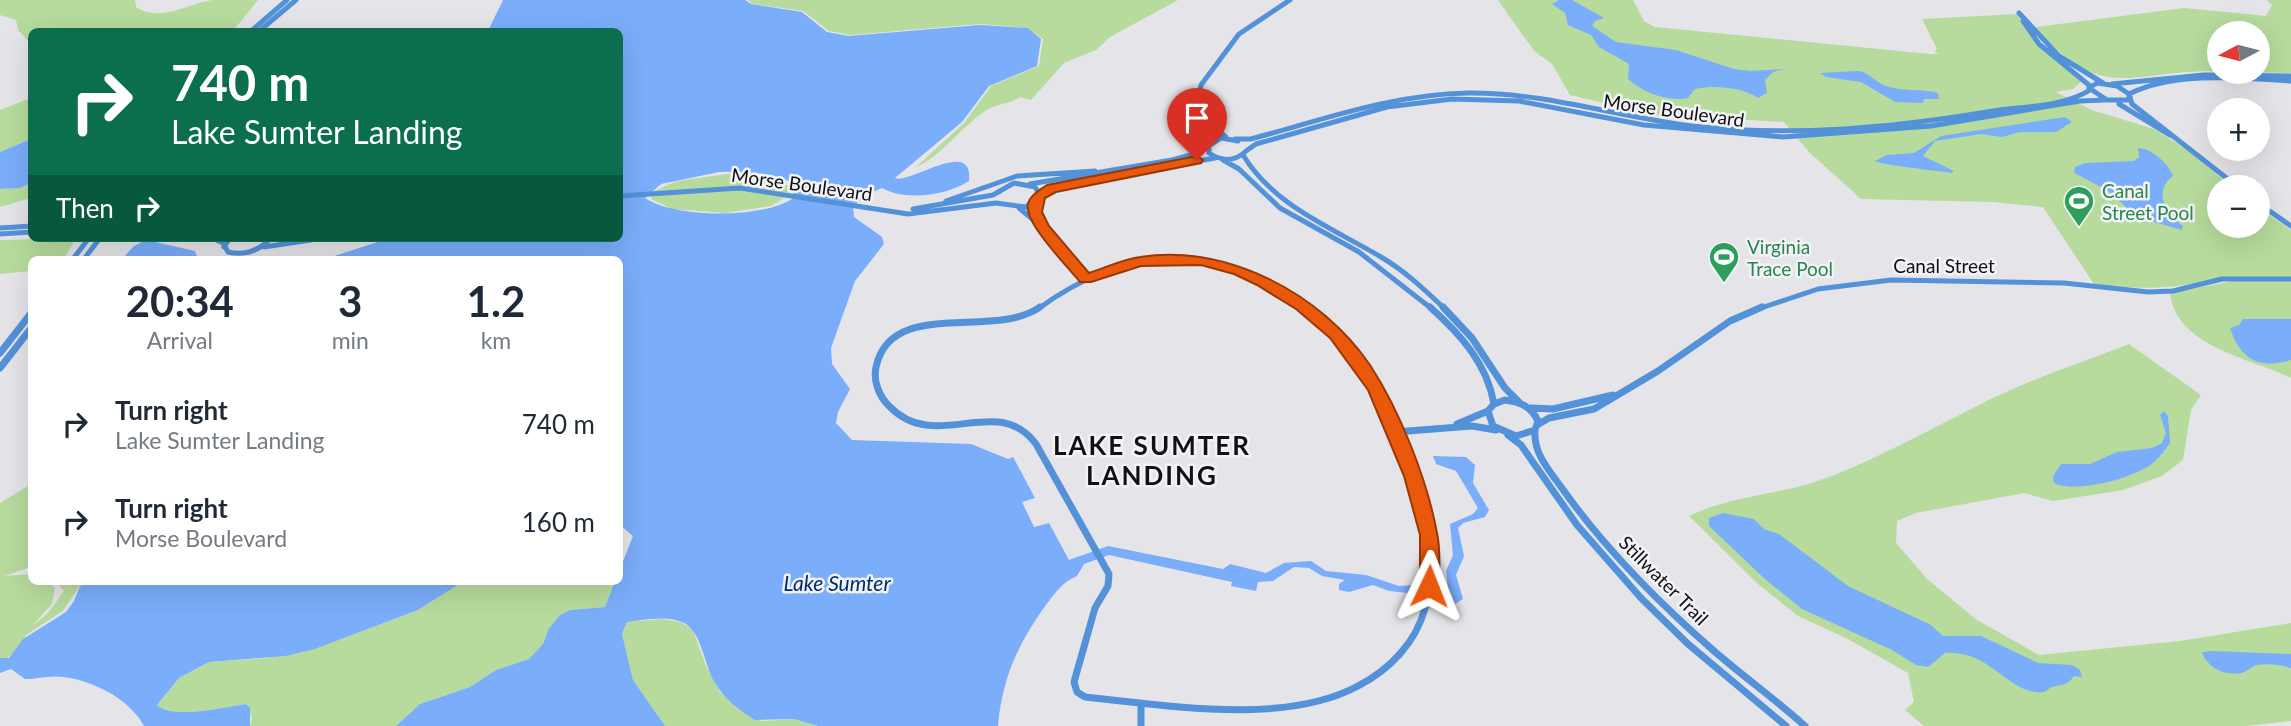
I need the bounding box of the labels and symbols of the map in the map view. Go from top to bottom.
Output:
north arrow [2207,21,2270,84]
pin [1167,88,1227,160]
street label: Morse Boulevard [1602,89,1746,131]
street label: Morse Boulevard [730,163,874,205]
place label: Canal Street Pool [2102,179,2194,224]
sports icon: Canal Street Pool [2062,184,2096,228]
place label: Virginia Trace Pool [1747,235,1833,280]
sports icon: Virginia Trace Pool [1707,240,1741,284]
street label: Canal Street [1893,254,1995,277]
district label: LAKE SUMTER LANDING [1053,429,1251,491]
street label: Stillwater Trail [1615,531,1713,629]
position arrow [1392,549,1466,623]
water label: Lake Sumter [783,570,891,595]

